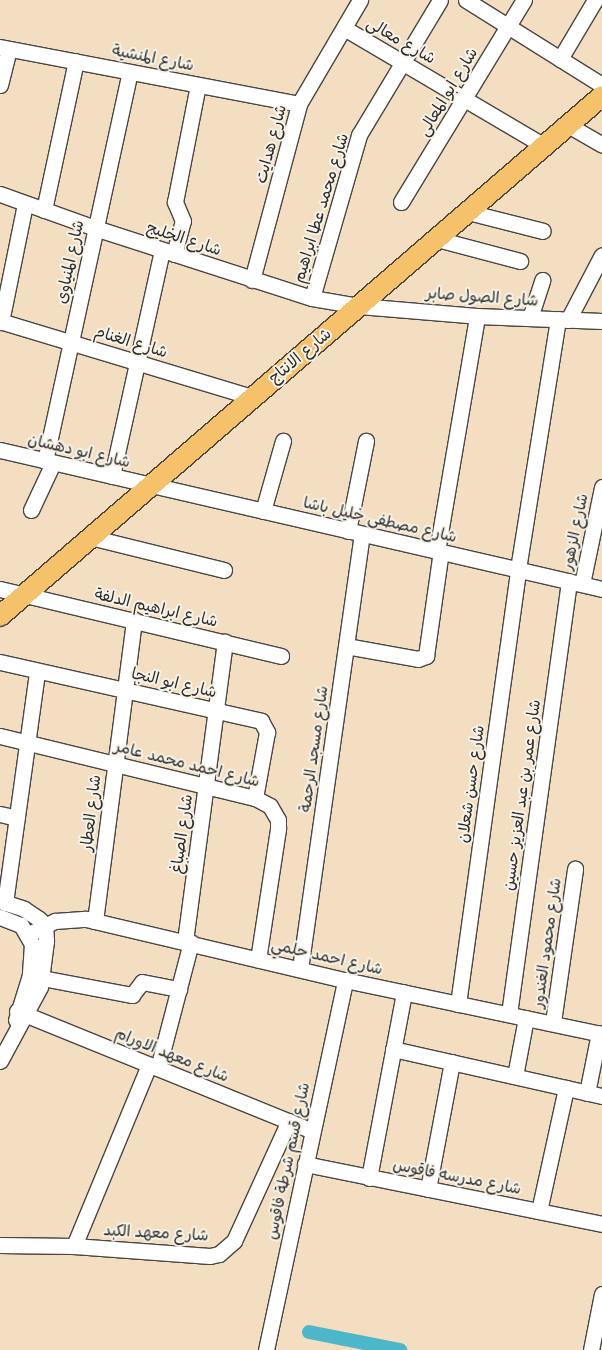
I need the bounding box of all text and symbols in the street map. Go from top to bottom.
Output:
street label: شارع معالى [363,14,439,68]
street label: شارع المنشية [111,41,195,75]
street label: شارع ابو المعالى [414,44,482,140]
street label: شارع هدايت [251,102,291,186]
street label: شارع محمد عطا ابراهيم [289,131,353,285]
street label: شارع المنياوى [52,218,88,306]
street label: شارع الخليج [144,218,224,260]
street label: شارع الصول صابر [425,283,539,311]
street label: شارع الغنام [92,322,170,362]
street label: شارع الانتاج [265,324,335,388]
street label: شارع ابو دهشان [26,430,132,472]
street label: شارع الزهور [557,492,593,572]
street label: شارع مصطفى خليل باشا [301,493,459,547]
street label: شارع ابراهيم الدلفة [93,584,219,632]
street label: شارع ابو النجا [130,664,218,702]
street label: شارع مسجد الرحمة [296,685,332,813]
street label: شارع عمر بن عبد العزيز حسين [499,698,545,892]
street label: شارع حسن شعلان [453,724,489,844]
street label: شارع احمد محمد عامر [112,737,262,791]
street label: شارع العطار [77,774,105,852]
street label: شارع الصباغ [167,793,197,875]
street label: شارع محمود الغندور [528,877,566,1009]
street label: شارع احمد حلمي [269,935,385,979]
street label: شارع معهد الاورام [112,1023,232,1087]
street label: شارع قسم شرطة فاقوس [262,1081,314,1241]
street label: شارع مدرسه فاقوس [391,1155,523,1199]
street label: شارع معهد الكبد [103,1221,209,1245]

